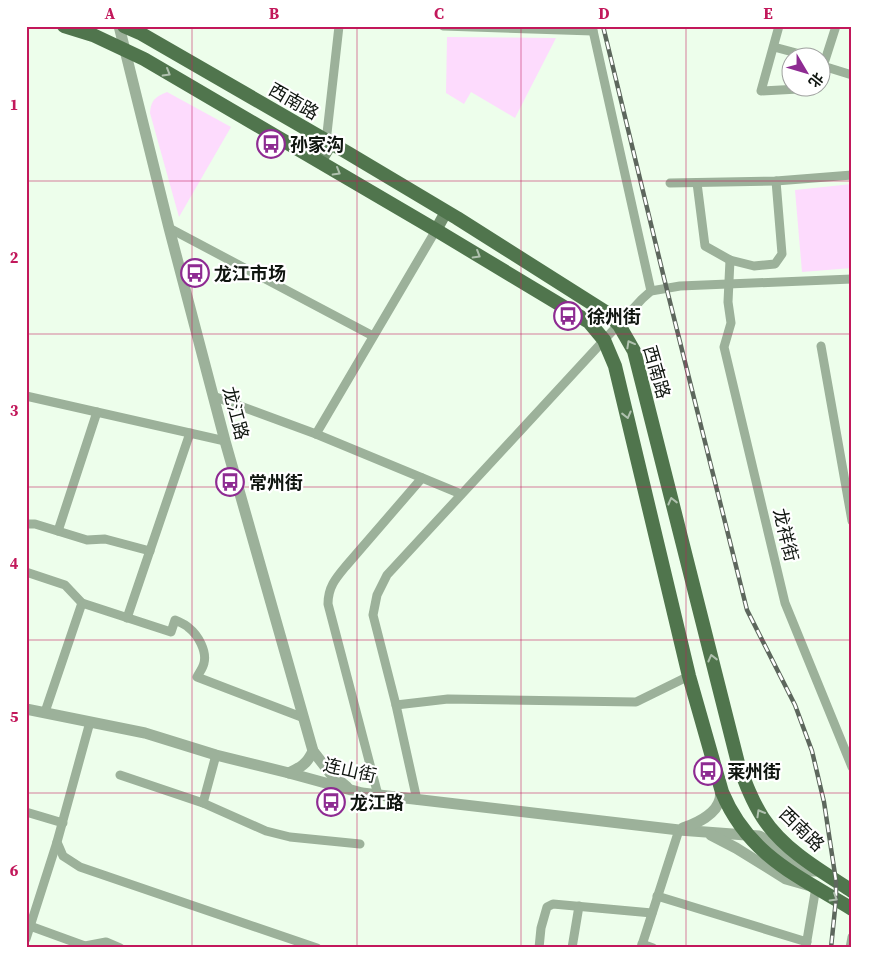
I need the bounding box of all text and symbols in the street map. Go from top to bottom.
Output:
text: A [105,2,116,24]
text: B [269,2,280,24]
text: C [434,2,444,24]
text: D [598,2,610,24]
text: E [763,2,773,24]
north arrow [780,48,830,98]
one-way arrow [162,66,171,76]
text: 北 [804,68,828,92]
street label: 西南路 [264,77,324,125]
text: 1 [10,93,18,115]
bus stop icon: 孙家沟 [256,129,286,159]
place label: 孙家沟 [290,132,344,157]
one-way arrow [332,166,341,176]
text: 2 [10,246,19,268]
one-way arrow [472,248,481,258]
bus stop icon: 龙江市场 [180,258,210,288]
place label: 龙江市场 [214,261,286,286]
bus stop icon: 徐州街 [553,301,583,331]
place label: 徐州街 [587,304,641,329]
one-way arrow [626,340,636,349]
street label: 西南路 [638,343,676,401]
street label: 龙江路 [217,384,255,442]
text: 3 [10,399,19,421]
one-way arrow [621,411,632,420]
bus stop icon: 常州街 [215,467,245,497]
place label: 常州街 [249,470,303,495]
one-way arrow [667,497,677,505]
street label: 龙祥街 [767,506,805,564]
text: 4 [10,552,19,574]
one-way arrow [707,655,717,663]
text: 5 [10,705,19,727]
street label: 连山街 [321,752,379,788]
bus stop icon: 莱州街 [693,756,723,786]
place label: 莱州街 [727,759,781,784]
bus stop icon: 龙江路 [316,787,346,817]
place label: 龙江路 [350,790,404,815]
street label: 西南路 [774,801,830,857]
one-way arrow [757,809,767,818]
text: 6 [10,859,19,881]
one-way arrow [829,892,838,902]

